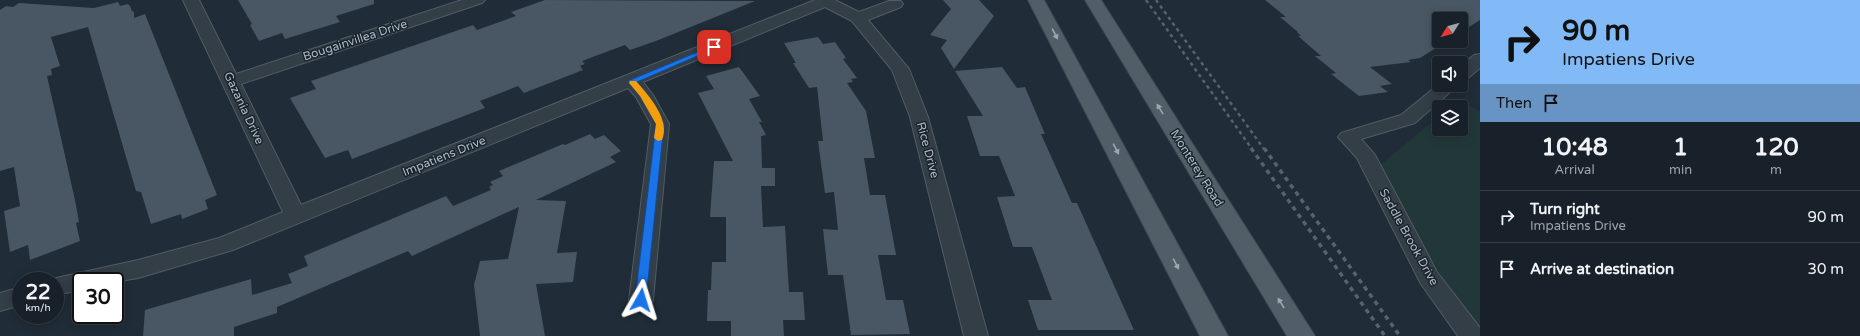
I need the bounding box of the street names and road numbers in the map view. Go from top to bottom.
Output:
street label: Bougainvillea Drive [301,16,409,63]
street label: Gazania Drive [221,70,267,147]
street label: Rice Drive [914,120,942,180]
street label: Monterey Road [1168,127,1226,209]
street label: Impatiens Drive [400,133,488,179]
street label: Saddle Brook Drive [1377,186,1442,288]

